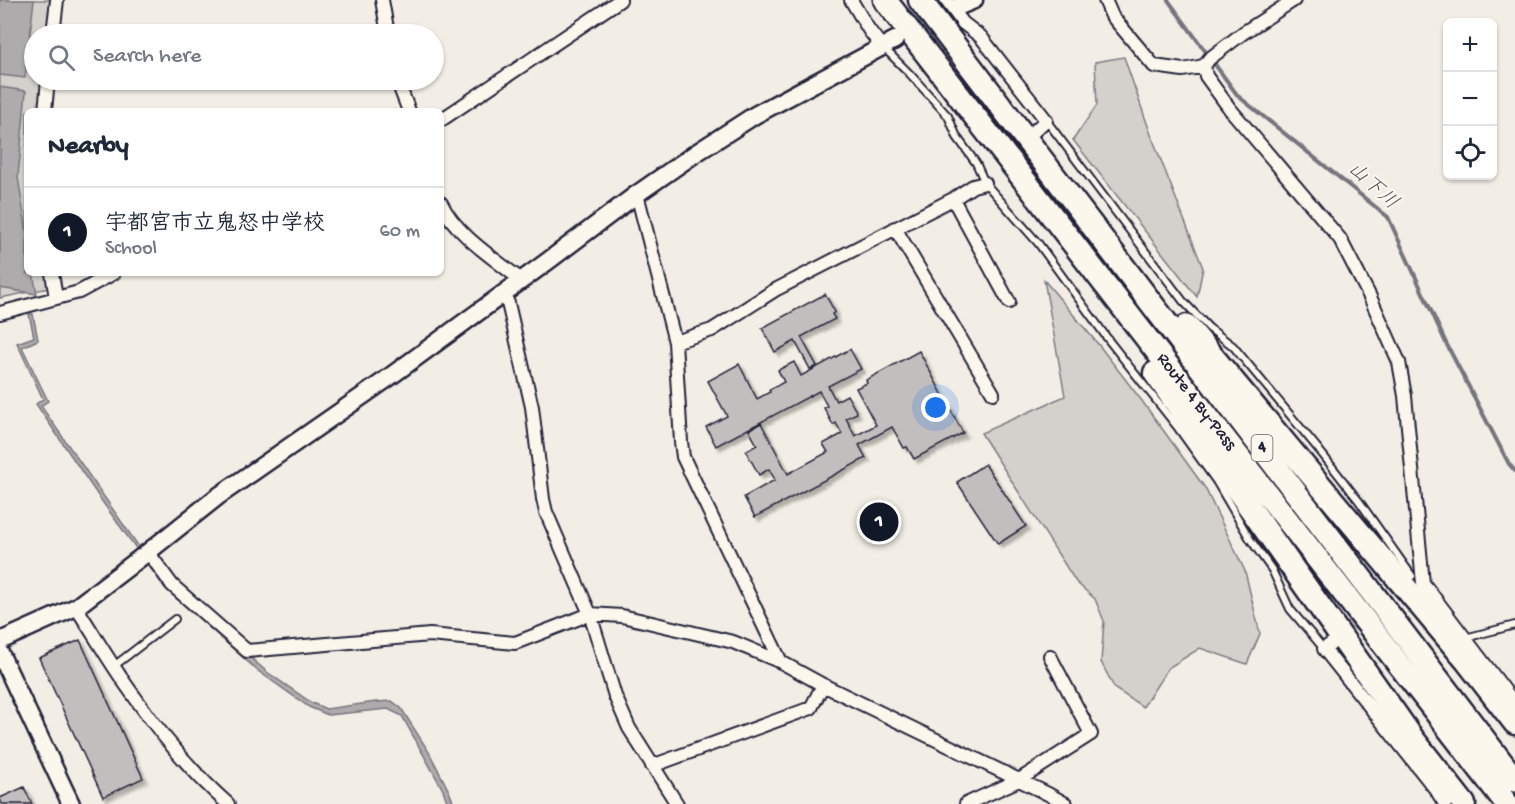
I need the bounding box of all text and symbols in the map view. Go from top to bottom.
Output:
map controls [1443,18,1497,180]
button: + [1443,18,1497,72]
search box [24,24,444,90]
icon: search [45,41,78,74]
text: Search here [93,44,201,70]
button: − [1443,72,1497,126]
button: locate [1443,126,1497,180]
text: Nearby [48,132,129,163]
water label: 山下川 [1342,158,1403,216]
text: 宇都宮市立鬼怒中学校 [105,212,325,238]
text: 1 [63,221,72,244]
text: 60 m [380,221,420,244]
text: School [105,238,157,261]
street label: Route 4 By-Pass [1151,349,1241,456]
your location [921,393,950,422]
road number: 4 [1252,435,1272,461]
pin: 1 [860,500,898,544]

